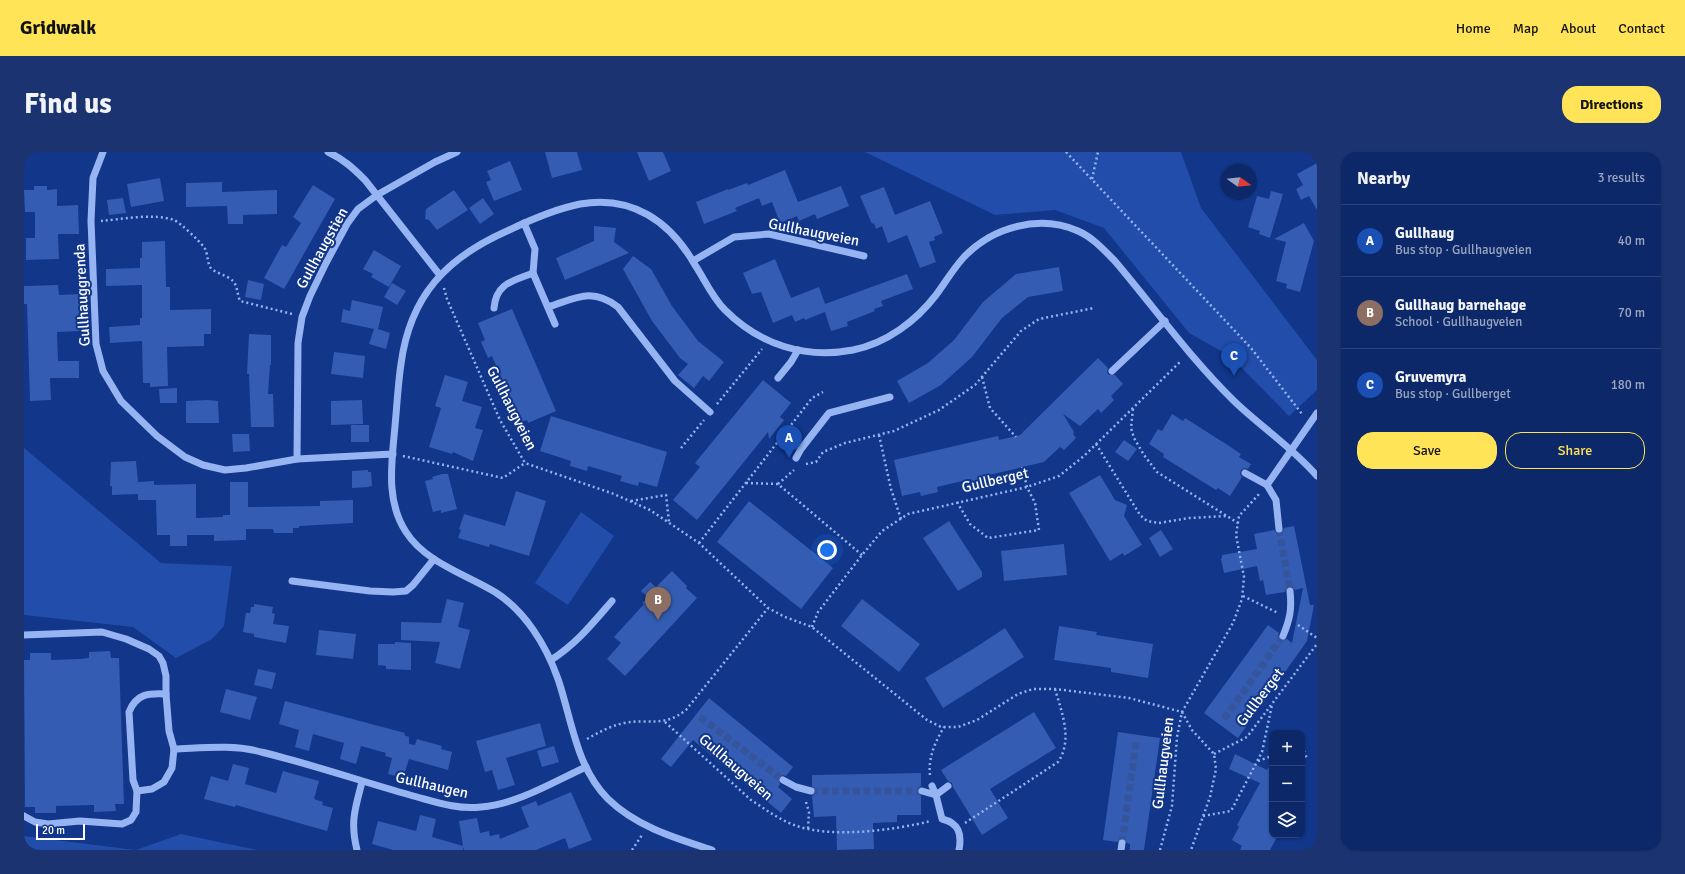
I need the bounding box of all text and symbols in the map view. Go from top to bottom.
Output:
text: Gridwalk [20,16,96,40]
text: Home [1456,20,1491,37]
text: Map [1513,20,1538,37]
text: About [1560,20,1596,37]
text: Contact [1618,20,1665,37]
button: Directions [1562,86,1661,123]
text: Find us [24,87,112,121]
north arrow [1221,164,1257,200]
text: Nearby [1357,168,1410,189]
text: 3 results [1597,170,1645,186]
street label: Gullhaugstien [292,204,352,292]
street label: Gullhaugveien [767,214,861,250]
text: Gullhaug [1395,224,1454,242]
text: A [1366,233,1374,249]
text: 40 m [1618,233,1645,249]
text: Bus stop · Gullhaugveien [1395,242,1532,258]
street label: Gullhauggrenda [70,243,94,347]
text: Gullhaug barnehage [1395,296,1526,314]
text: B [1366,305,1374,321]
text: 70 m [1618,305,1645,321]
text: School · Gullhaugveien [1395,314,1522,330]
pin: C [1221,343,1247,376]
street label: Gullhaugveien [483,363,541,453]
text: Gruvemyra [1395,368,1466,386]
text: C [1366,377,1374,393]
text: 180 m [1611,377,1645,393]
text: Bus stop · Gullberget [1395,386,1511,402]
pin: A [776,425,802,458]
button: Save [1357,432,1497,469]
button: Share [1505,432,1645,469]
street label: Gullberget [960,464,1030,496]
your location [817,540,837,560]
pin: B [645,587,671,620]
street label: Gullberget [1232,664,1288,730]
street label: Gullhaugveien [1148,716,1178,810]
street label: Gullhaugveien [695,730,777,804]
map controls [1269,730,1305,838]
button: + [1269,730,1305,766]
button: − [1269,766,1305,802]
street label: Gullhaugen [394,768,470,802]
button: layers [1269,802,1305,838]
scale bar [36,822,85,841]
text: 20 m [42,824,65,837]

